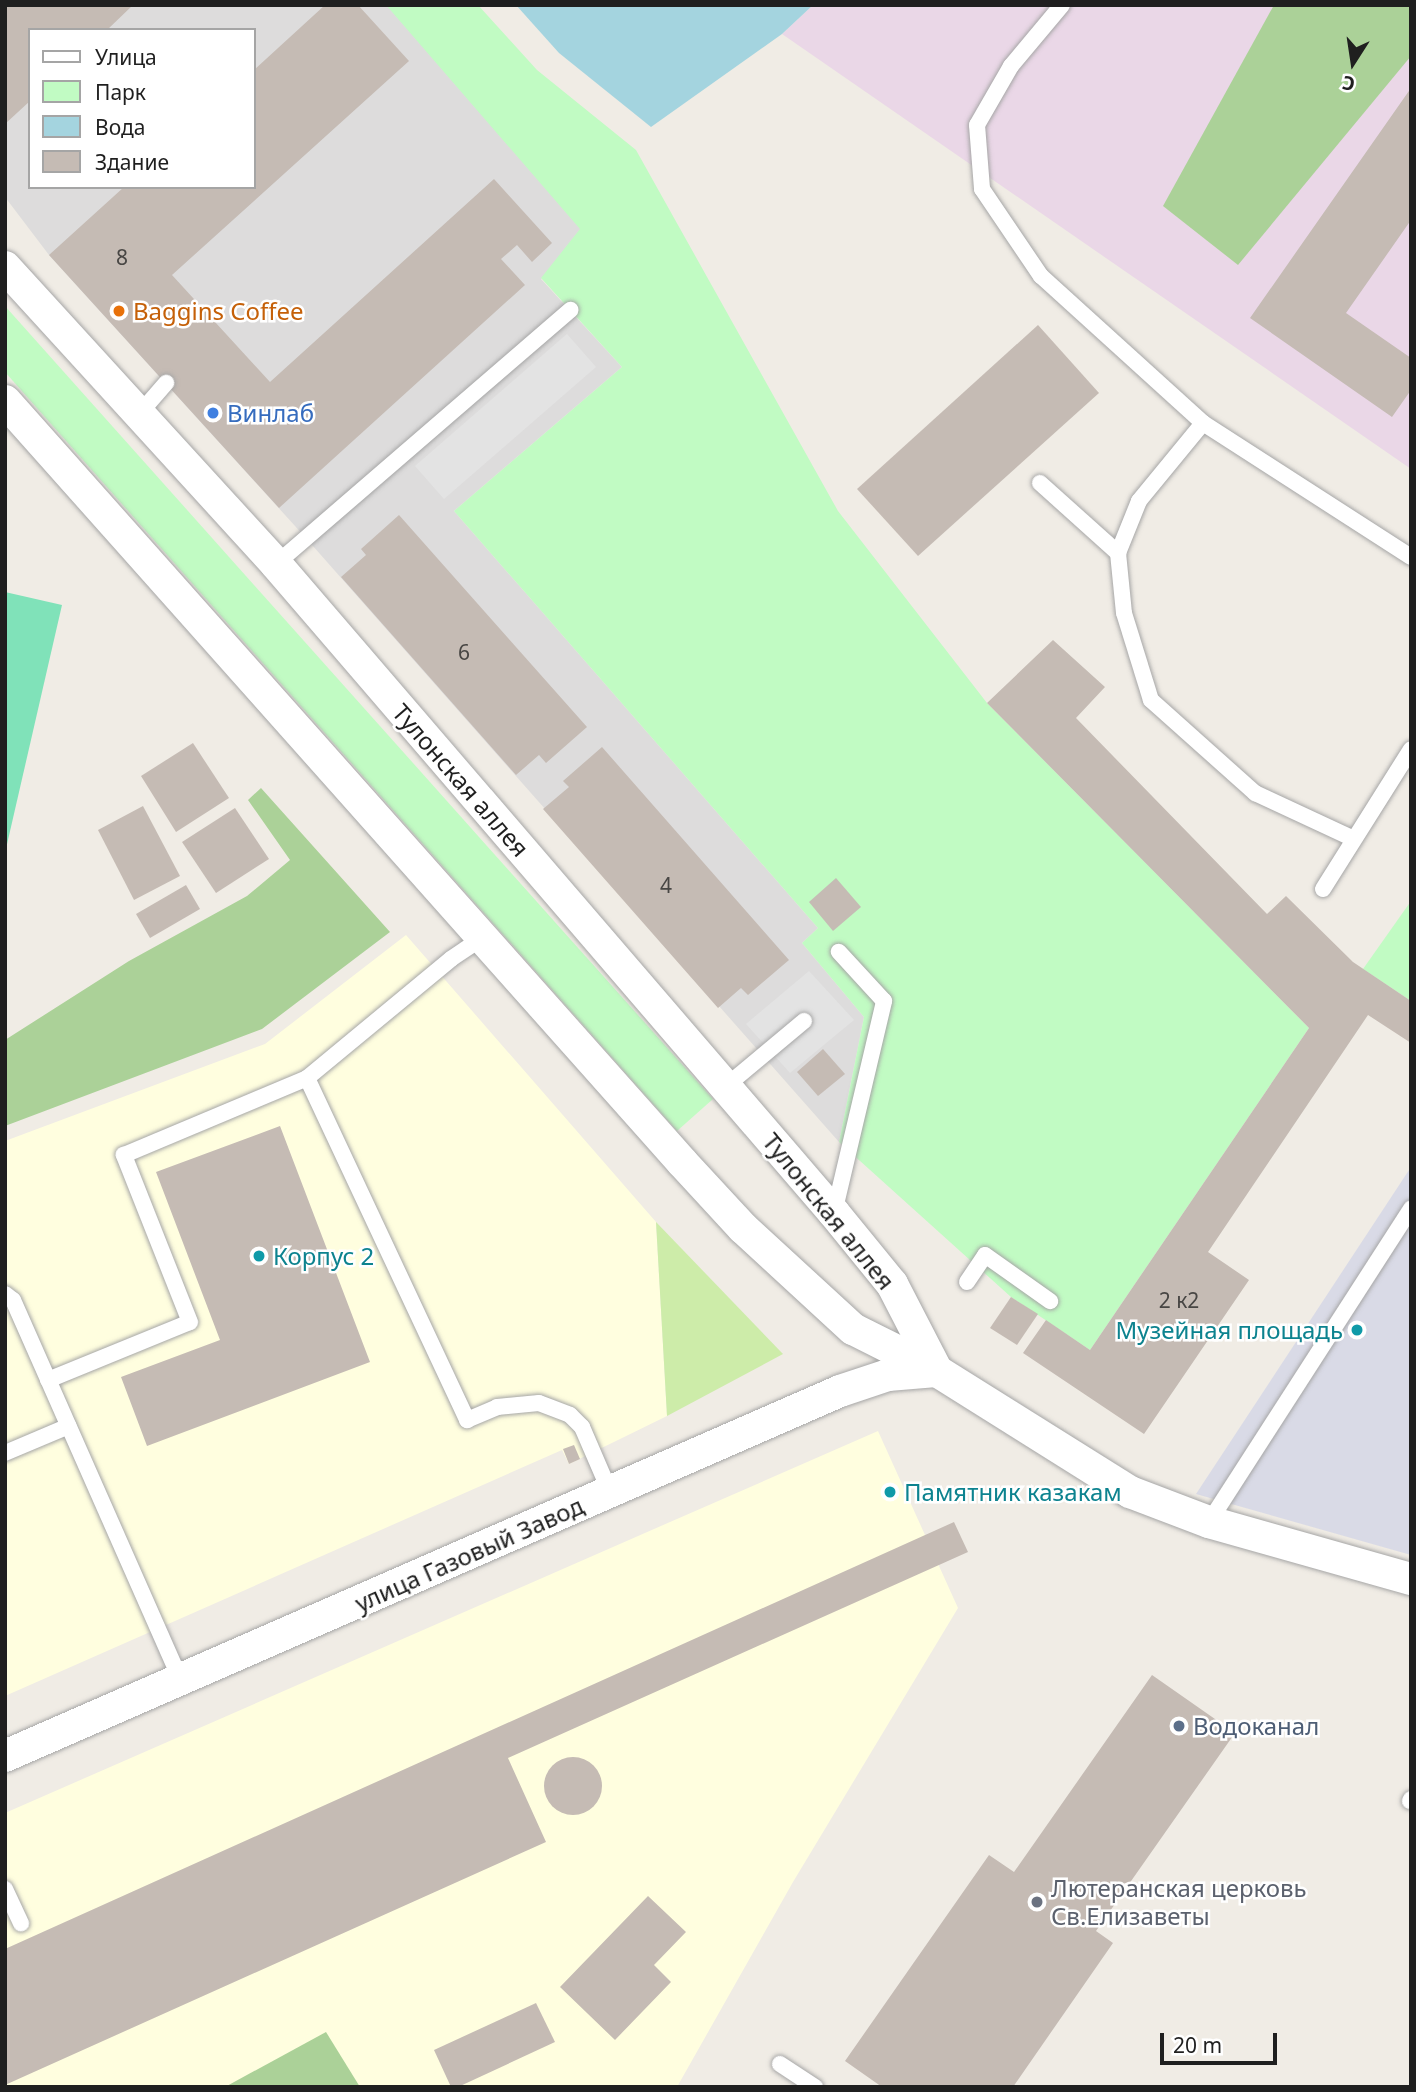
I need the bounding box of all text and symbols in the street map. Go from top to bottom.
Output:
legend [28,28,256,189]
north arrow [1318,28,1388,98]
text: Улица [95,43,157,71]
text: С [1340,70,1357,98]
text: Парк [95,78,146,106]
text: Вода [95,113,145,141]
text: Здание [95,148,169,176]
house number: 8 [116,244,128,270]
place label: Baggins Coffee [133,297,304,325]
marker: Baggins Coffee [111,303,127,319]
place label: Винлаб [227,399,314,427]
marker: Винлаб [205,405,221,421]
house number: 6 [458,639,470,665]
street label: Тулонская аллея [387,698,535,862]
house number: 4 [660,872,672,898]
street label: Тулонская аллея [757,1127,901,1295]
place label: Корпус 2 [273,1242,374,1270]
marker: Корпус 2 [251,1248,267,1264]
house number: 2 к2 [1159,1287,1199,1313]
place label: Музейная площадь [1116,1316,1343,1344]
marker: Музейная площадь [1349,1322,1365,1338]
place label: Памятник казакам [904,1478,1122,1506]
marker: Памятник казакам [882,1484,898,1500]
street label: улица Газовый Завод [350,1491,588,1617]
place label: Водоканал [1193,1712,1319,1740]
marker: Водоканал [1171,1718,1187,1734]
place label: Лютеранская церковь Св.Елизаветы [1051,1874,1307,1930]
marker: Лютеранская церковь Св.Елизаветы [1029,1894,1045,1910]
scale bar [1164,2018,1281,2062]
text: 20 m [1173,2031,1222,2059]

